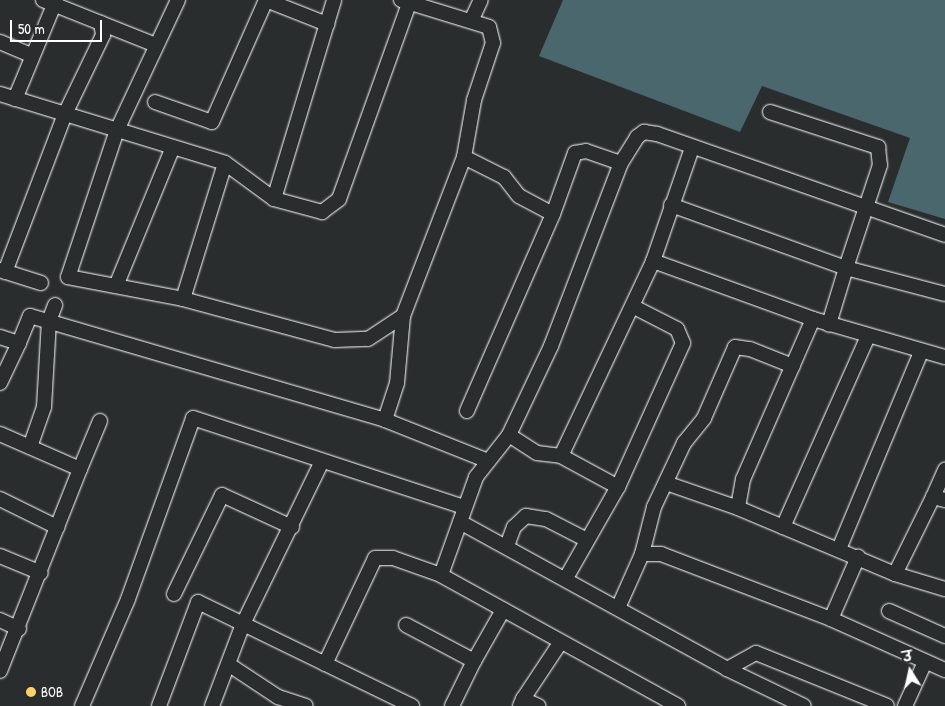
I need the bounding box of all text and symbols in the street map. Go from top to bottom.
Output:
scale bar [12,10,105,42]
text: 50 m [18,18,45,39]
north arrow [885,646,935,696]
text: उ [901,646,914,666]
place label: BOB [41,684,63,700]
marker: BOB [25,686,37,698]

